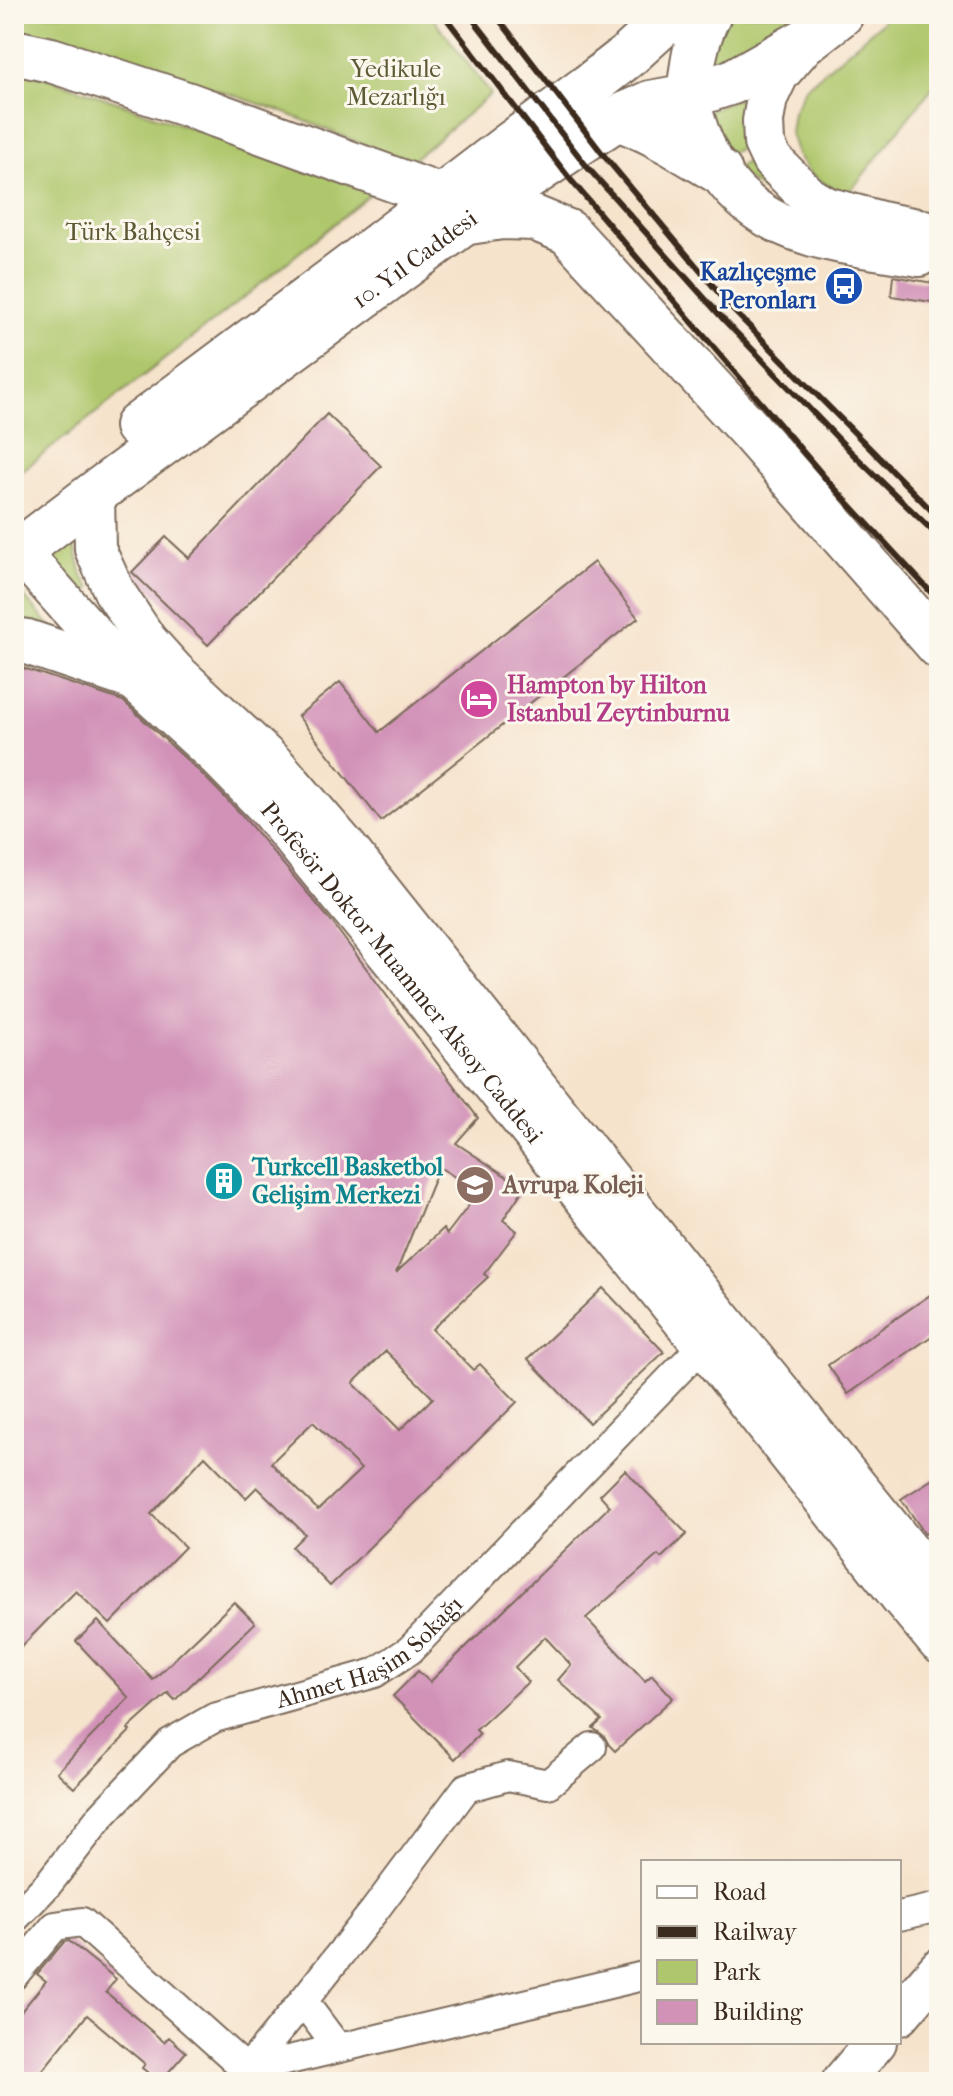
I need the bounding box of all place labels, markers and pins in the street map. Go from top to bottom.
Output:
place label: Kazlıçeşme Peronları [700,258,817,314]
bus stop icon: Kazlıçeşme Peronları [823,265,865,307]
place label: Hampton by Hilton Istanbul Zeytinburnu [507,671,730,727]
hotel icon: Hampton by Hilton Istanbul Zeytinburnu [458,678,500,720]
place label: Turkcell Basketbol Gelişim Merkezi [251,1153,444,1210]
building icon: Turkcell Basketbol Gelişim Merkezi [203,1160,245,1202]
school or university icon: Avrupa Koleji [454,1164,496,1206]
place label: Avrupa Koleji [501,1171,645,1199]

